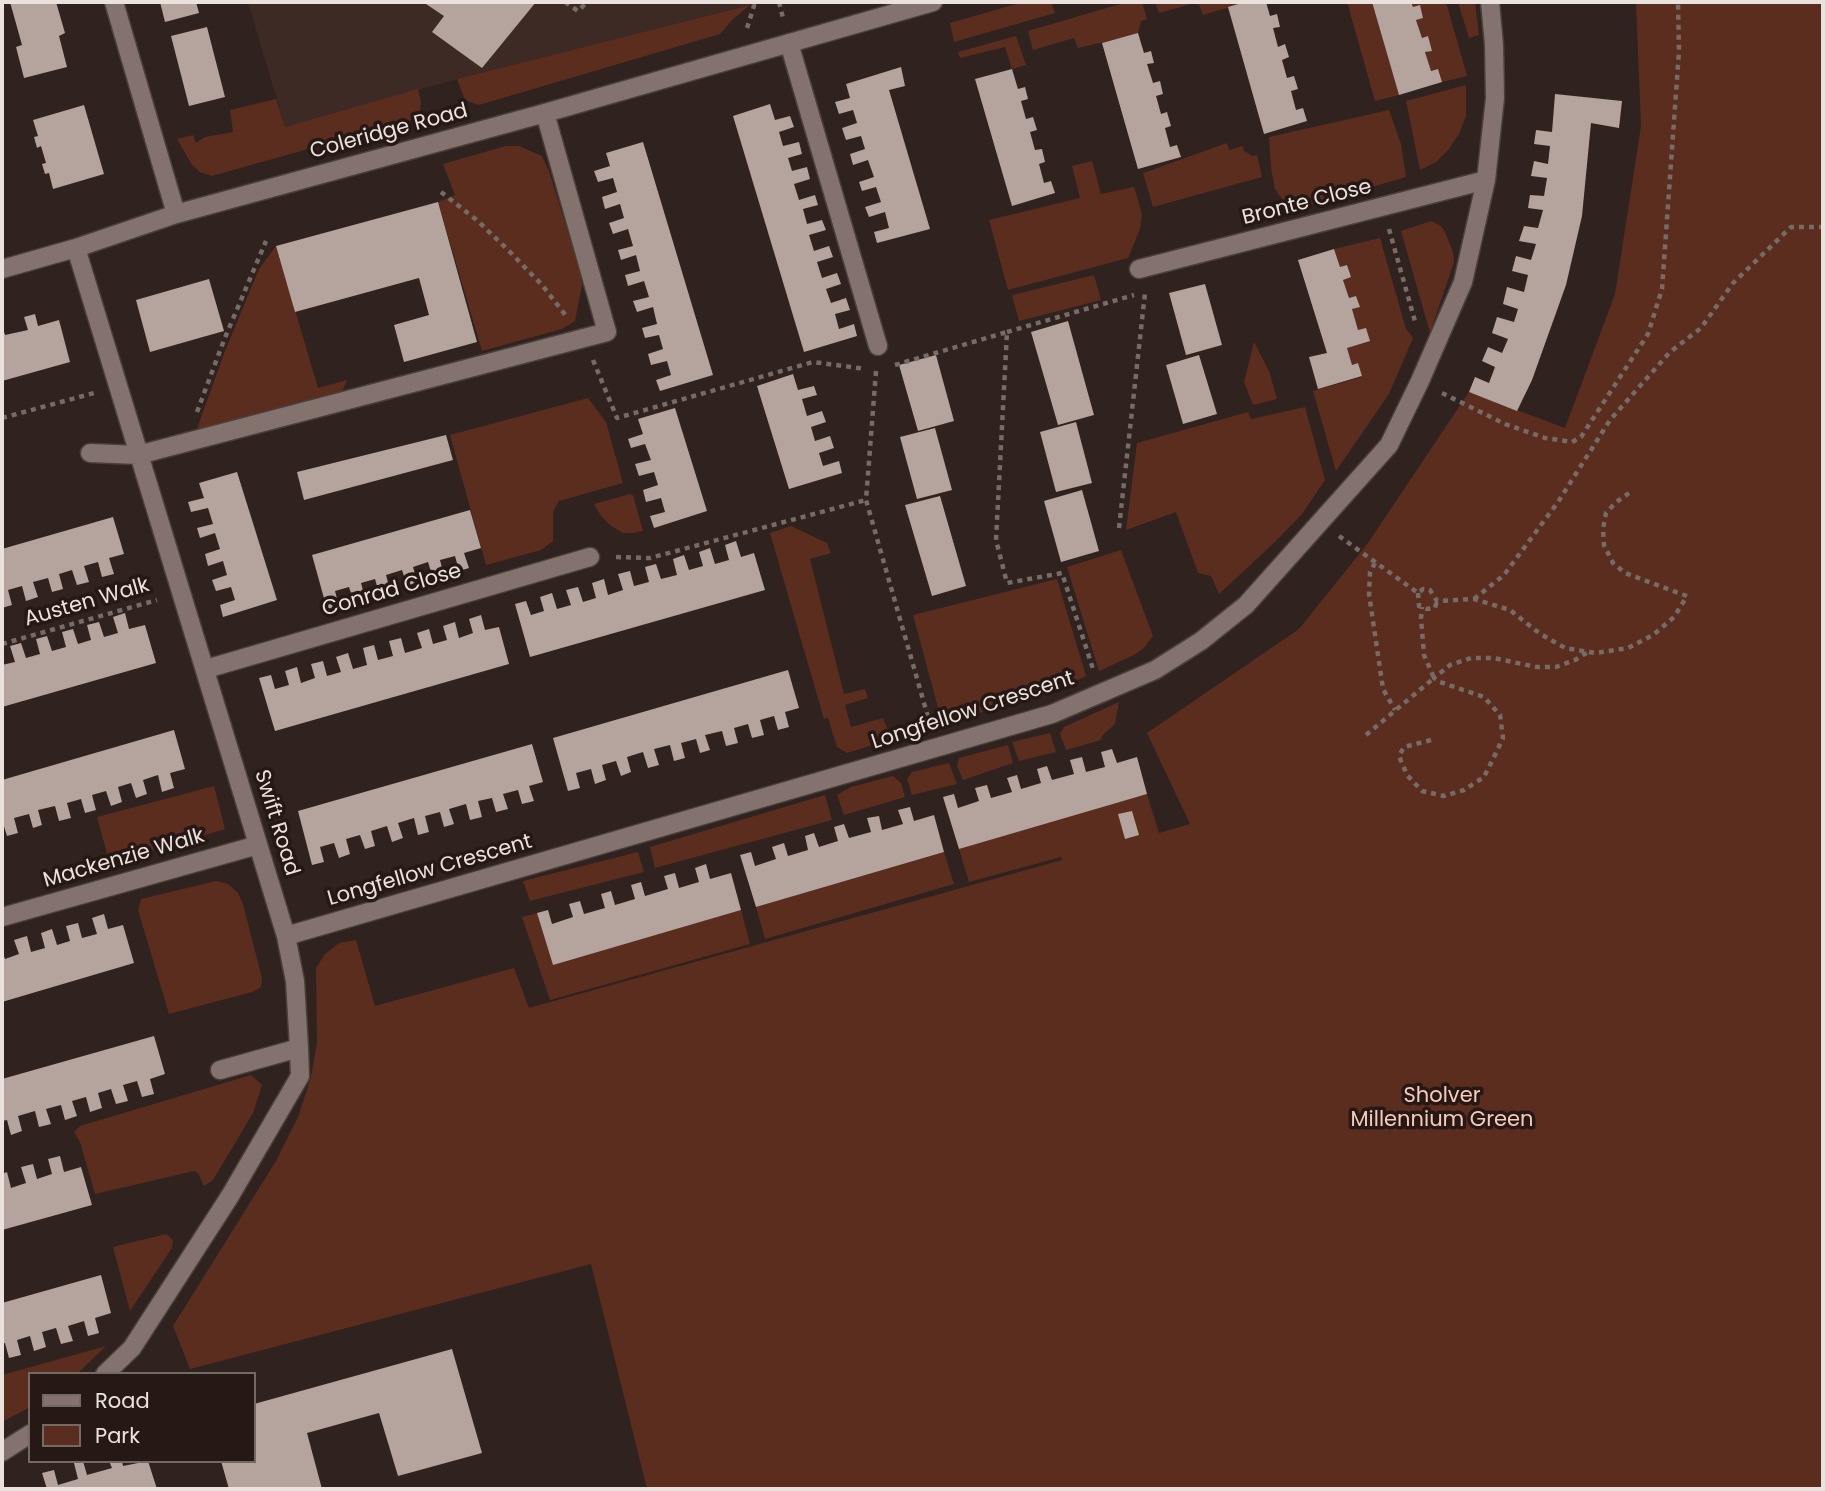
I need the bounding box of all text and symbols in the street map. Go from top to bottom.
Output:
street label: Coleridge Road [307,99,471,165]
street label: Bronte Close [1240,175,1374,231]
street label: Conrad Close [319,559,465,623]
street label: Austen Walk [22,573,152,633]
street label: Longfellow Crescent [869,666,1077,756]
street label: Swift Road [248,767,304,879]
street label: Mackenzie Walk [41,824,207,894]
street label: Longfellow Crescent [325,830,535,912]
park label: Sholver Millennium Green [1351,1084,1533,1134]
legend [28,1372,256,1463]
text: Road [95,1386,150,1415]
text: Park [95,1421,140,1450]

